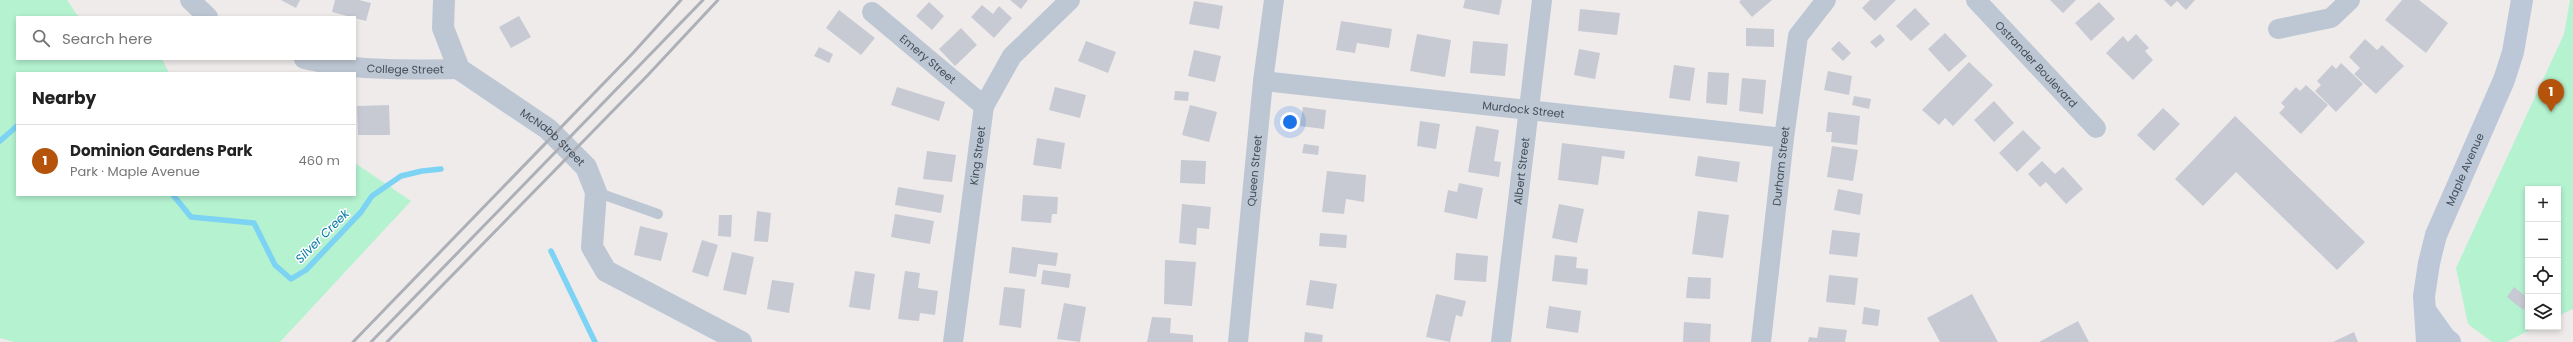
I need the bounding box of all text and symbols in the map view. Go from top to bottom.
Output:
search box [16,16,356,60]
street label: Ostrander Boulevard [1991,17,2081,111]
icon: search [30,27,52,49]
text: Search here [62,28,152,49]
street label: Emery Street [896,31,960,87]
street label: College Street [366,60,444,78]
pin: 1 [2538,79,2564,112]
text: Nearby [32,86,96,110]
street label: Murdock Street [1481,97,1565,122]
street label: McNabb Street [517,104,589,170]
your location [1280,112,1300,132]
street label: King Street [966,125,989,186]
street label: Durham Street [1768,125,1794,207]
street label: Maple Avenue [2442,130,2488,208]
street label: Queen Street [1243,134,1266,207]
street label: Albert Street [1509,137,1533,206]
text: Dominion Gardens Park [70,140,253,161]
text: 1 [43,151,47,170]
text: 460 m [299,151,340,170]
text: Park · Maple Avenue [70,162,200,181]
map controls [2525,186,2561,330]
button: + [2525,186,2561,222]
water label: Silver Creek [291,205,353,267]
button: − [2525,222,2561,258]
button: locate [2525,258,2561,294]
button: layers [2525,294,2561,330]

